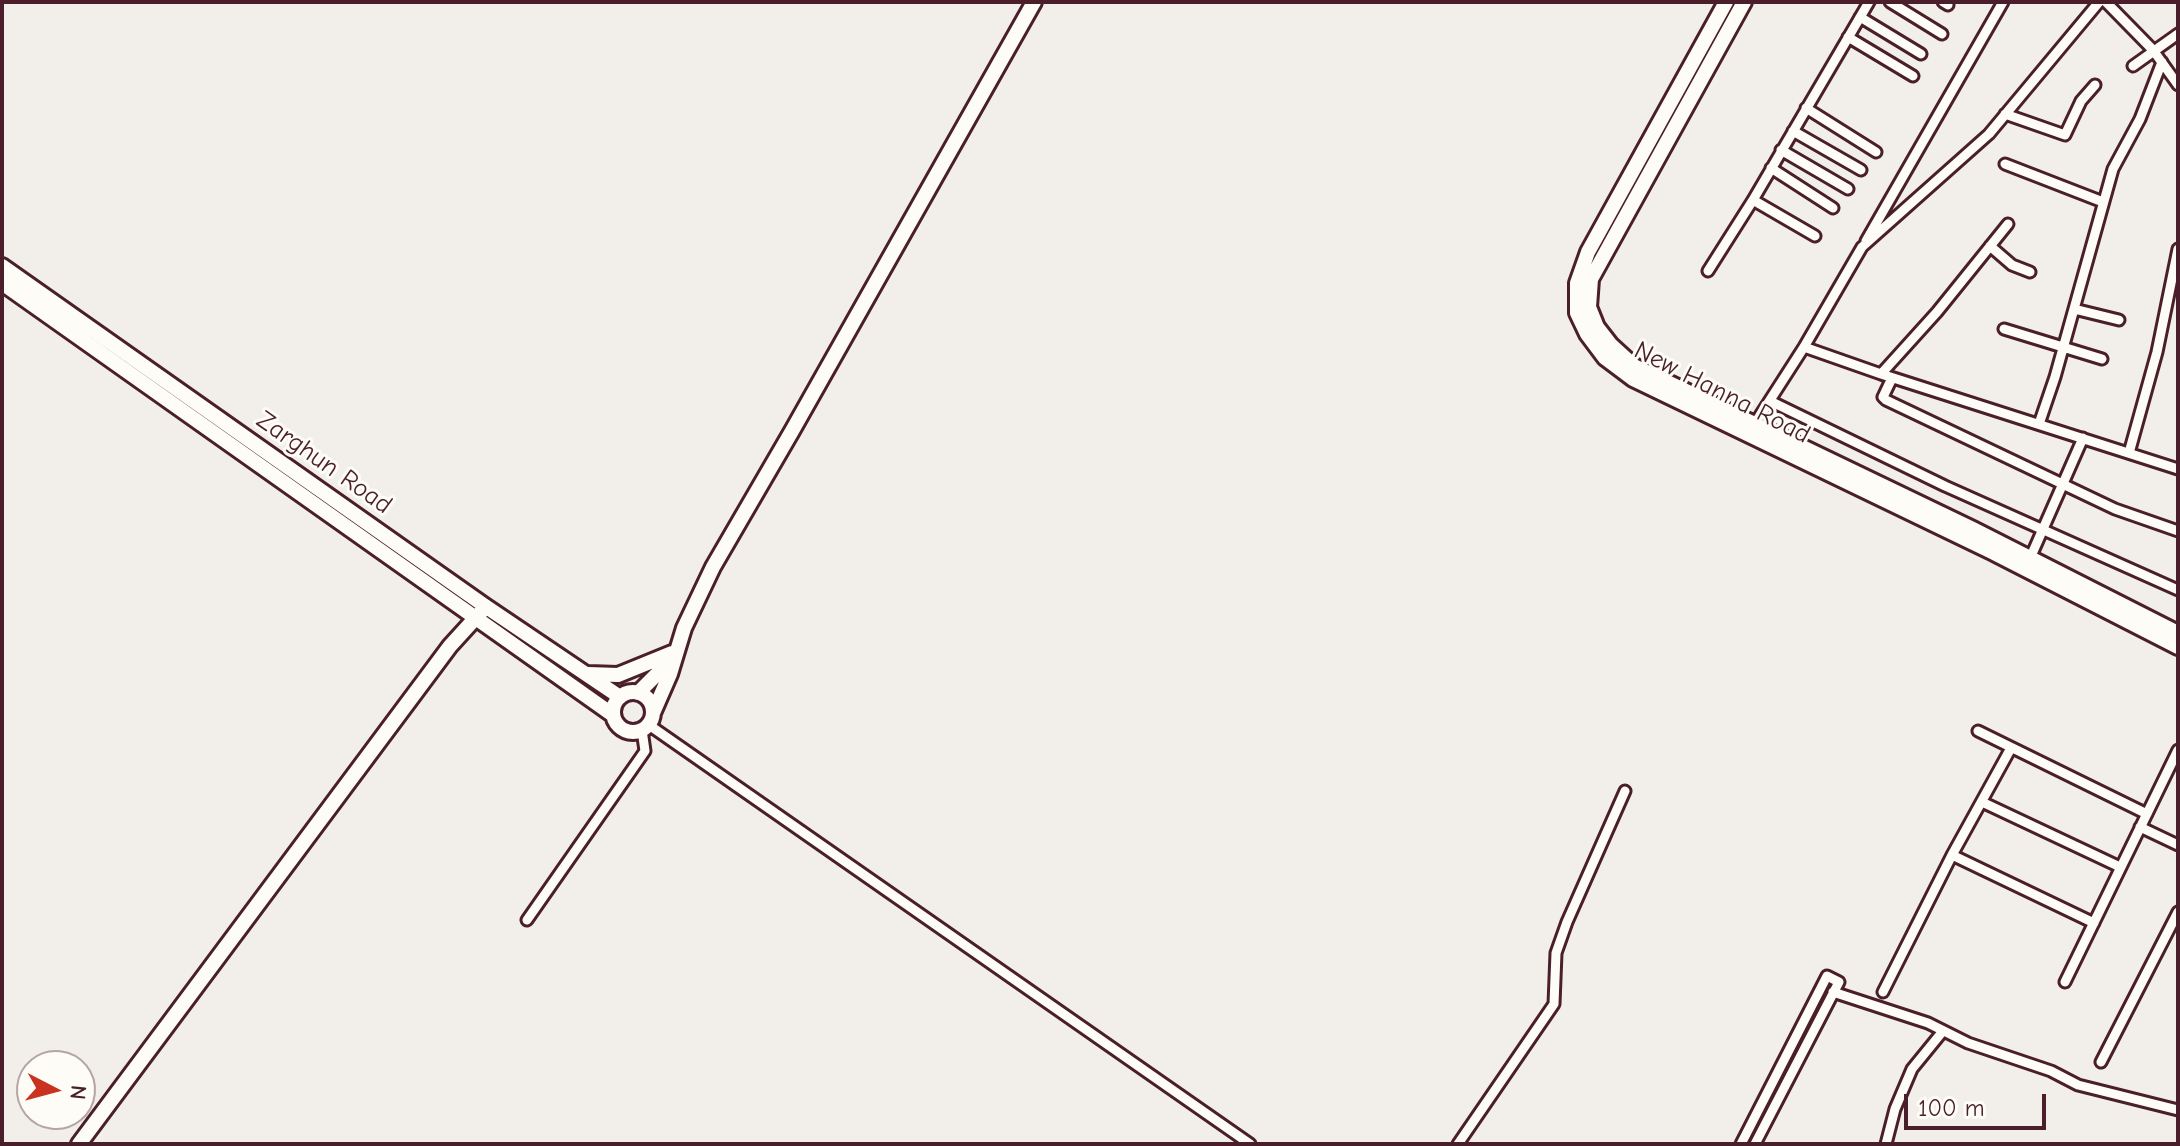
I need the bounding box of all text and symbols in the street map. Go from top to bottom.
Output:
street label: New Hanna Road [1629,335,1815,451]
street label: Zarghun Road [250,405,398,521]
north arrow [16,1050,96,1130]
scale bar [1908,1078,2050,1128]
text: N [64,1084,92,1101]
text: 100 m [1918,1094,1985,1122]

